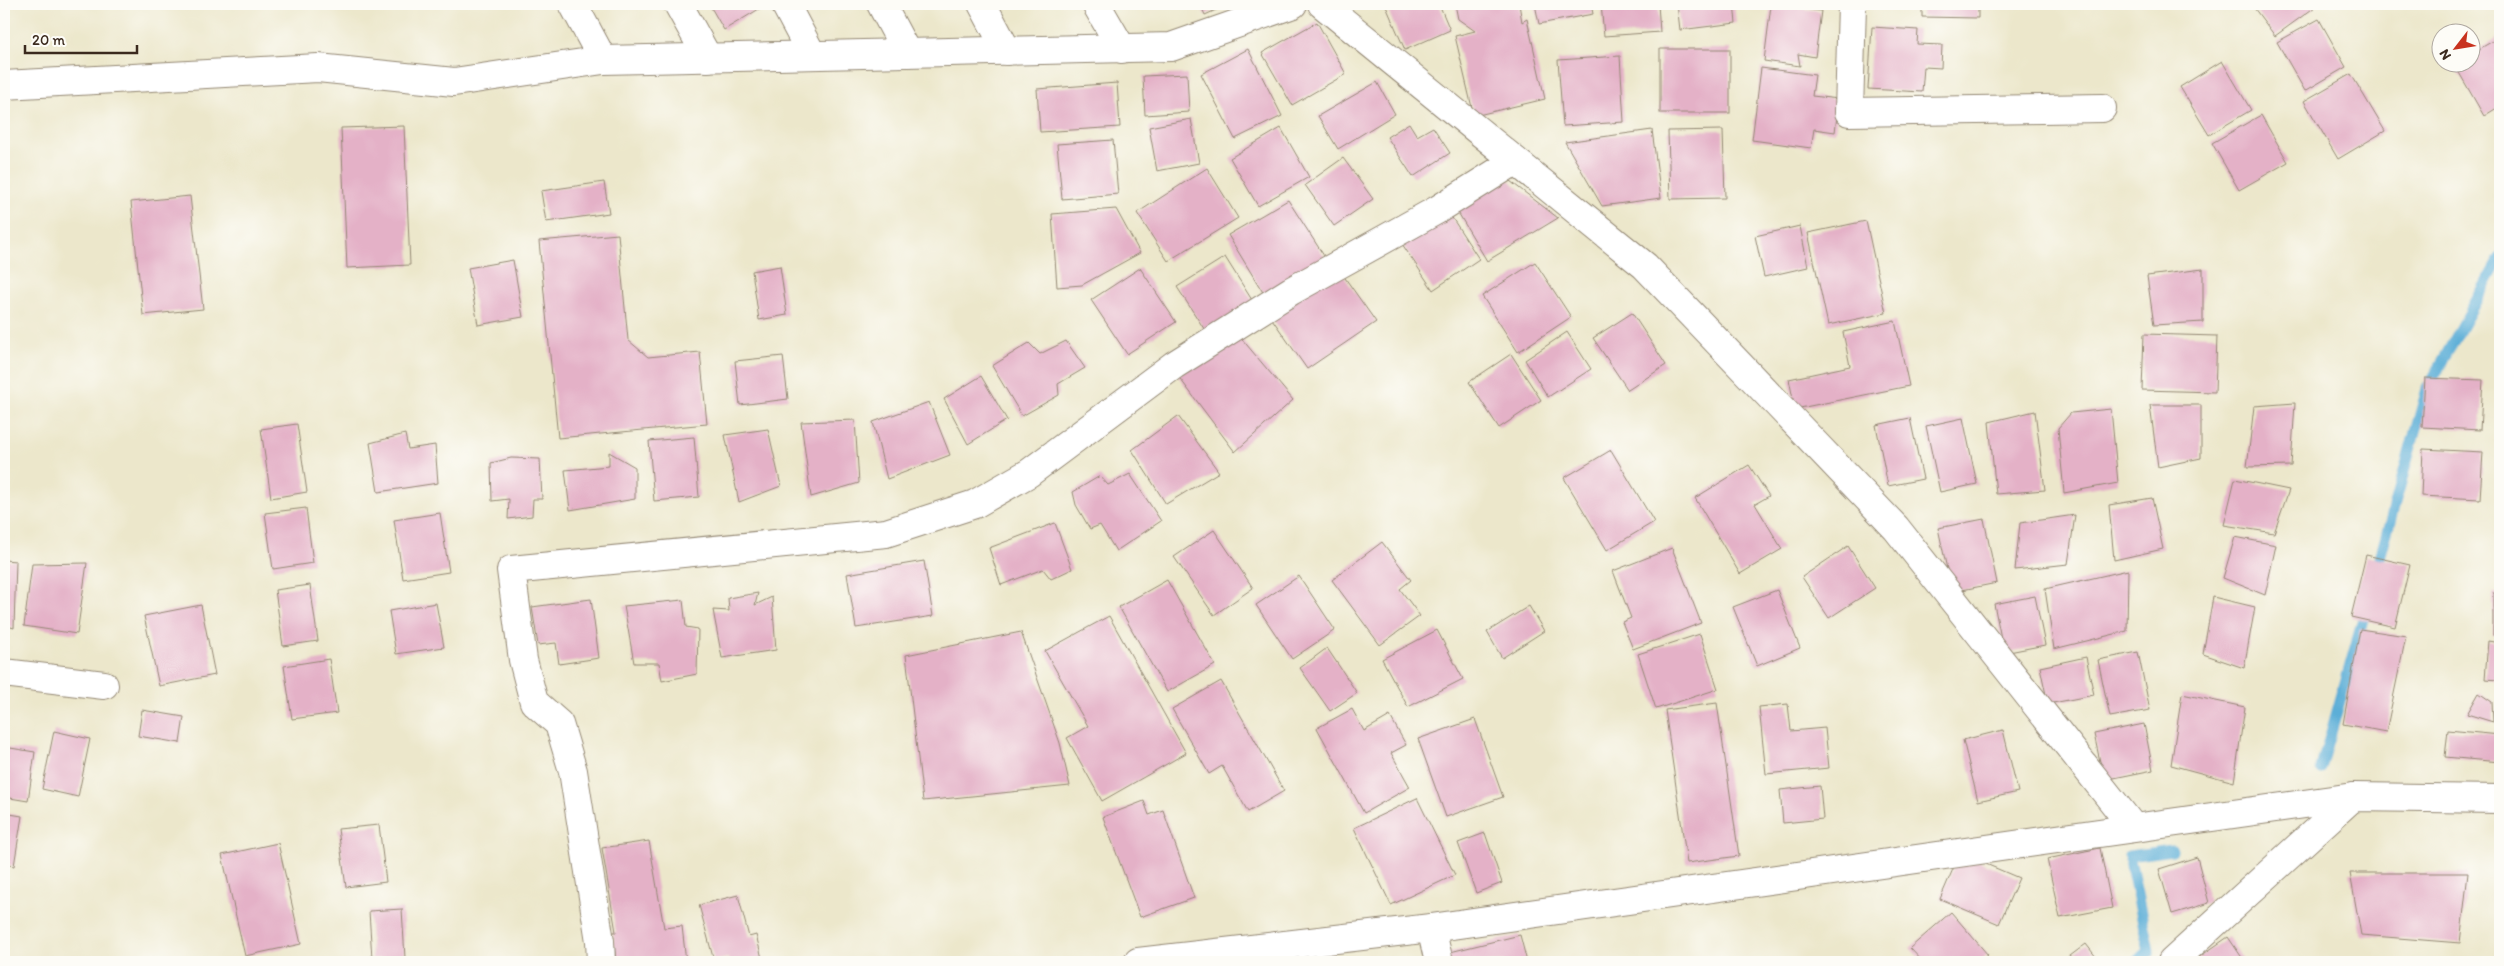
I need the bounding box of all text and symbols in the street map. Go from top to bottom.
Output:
scale bar [25,22,138,54]
north arrow [2432,22,2482,72]
text: 20 m [32,31,66,49]
text: N [2436,46,2455,63]

